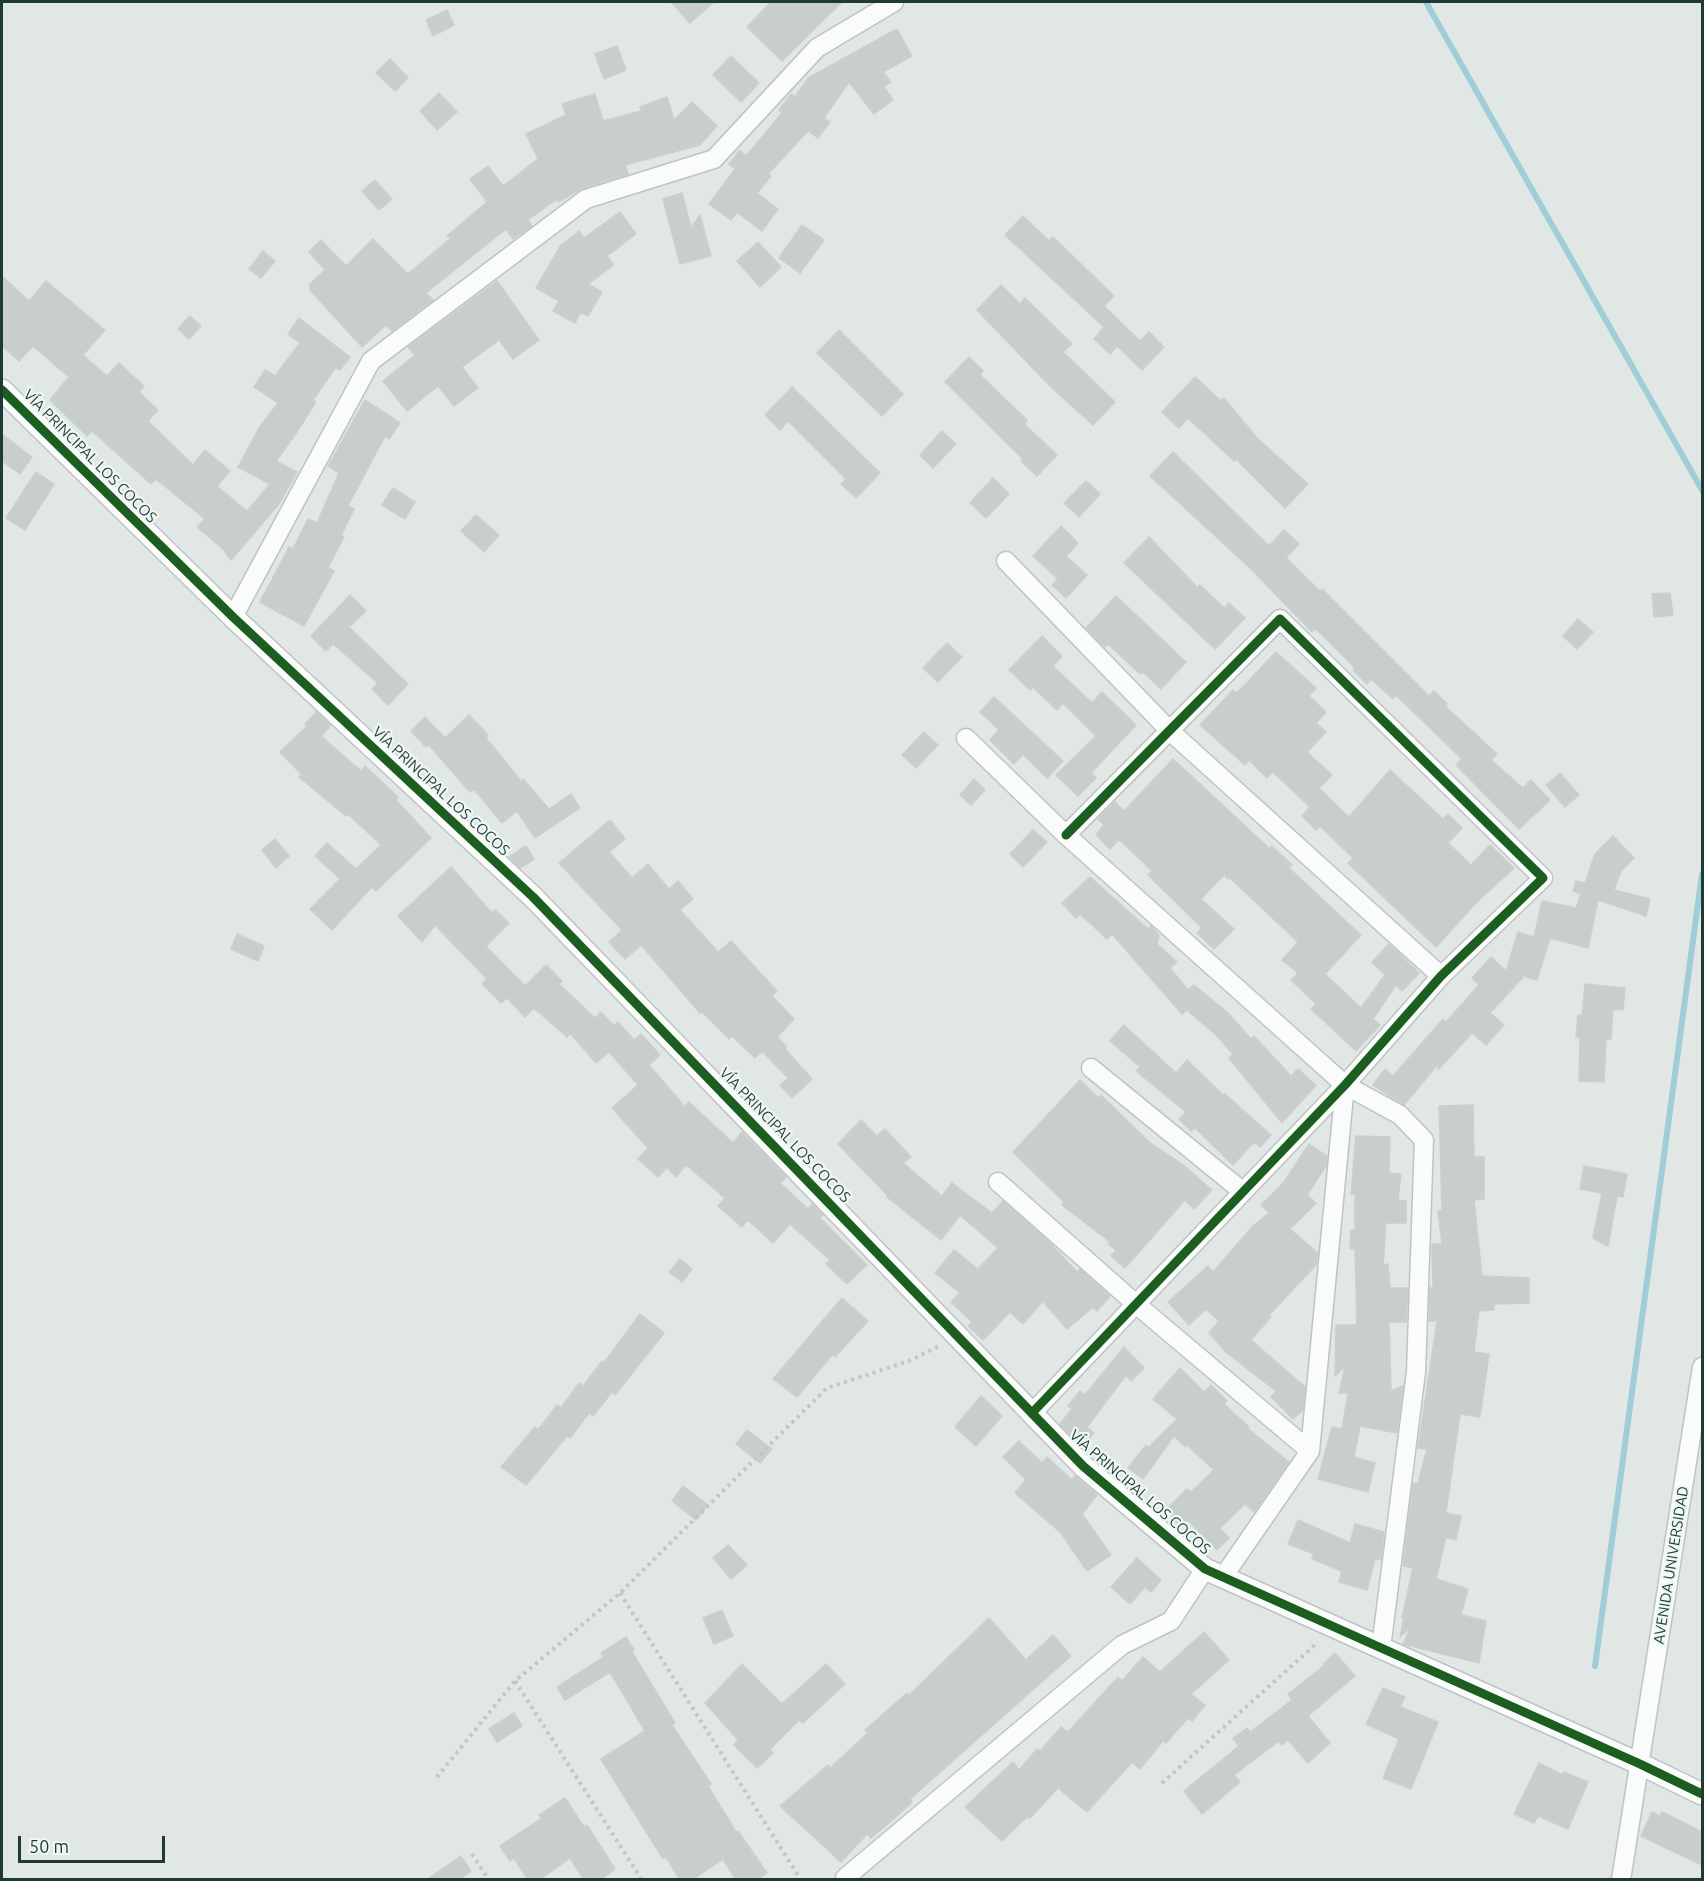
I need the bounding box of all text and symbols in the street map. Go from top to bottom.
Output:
street label: VÍA PRINCIPAL LOS COCOS [20,386,160,526]
street label: VÍA PRINCIPAL LOS COCOS [369,723,513,859]
street label: VÍA PRINCIPAL LOS COCOS [716,1064,854,1206]
street label: VÍA PRINCIPAL LOS COCOS [1066,1426,1214,1558]
street label: AVENIDA UNIVERSIDAD [1650,1485,1692,1645]
scale bar [21,1824,168,1862]
text: 50 m [29,1836,69,1856]

